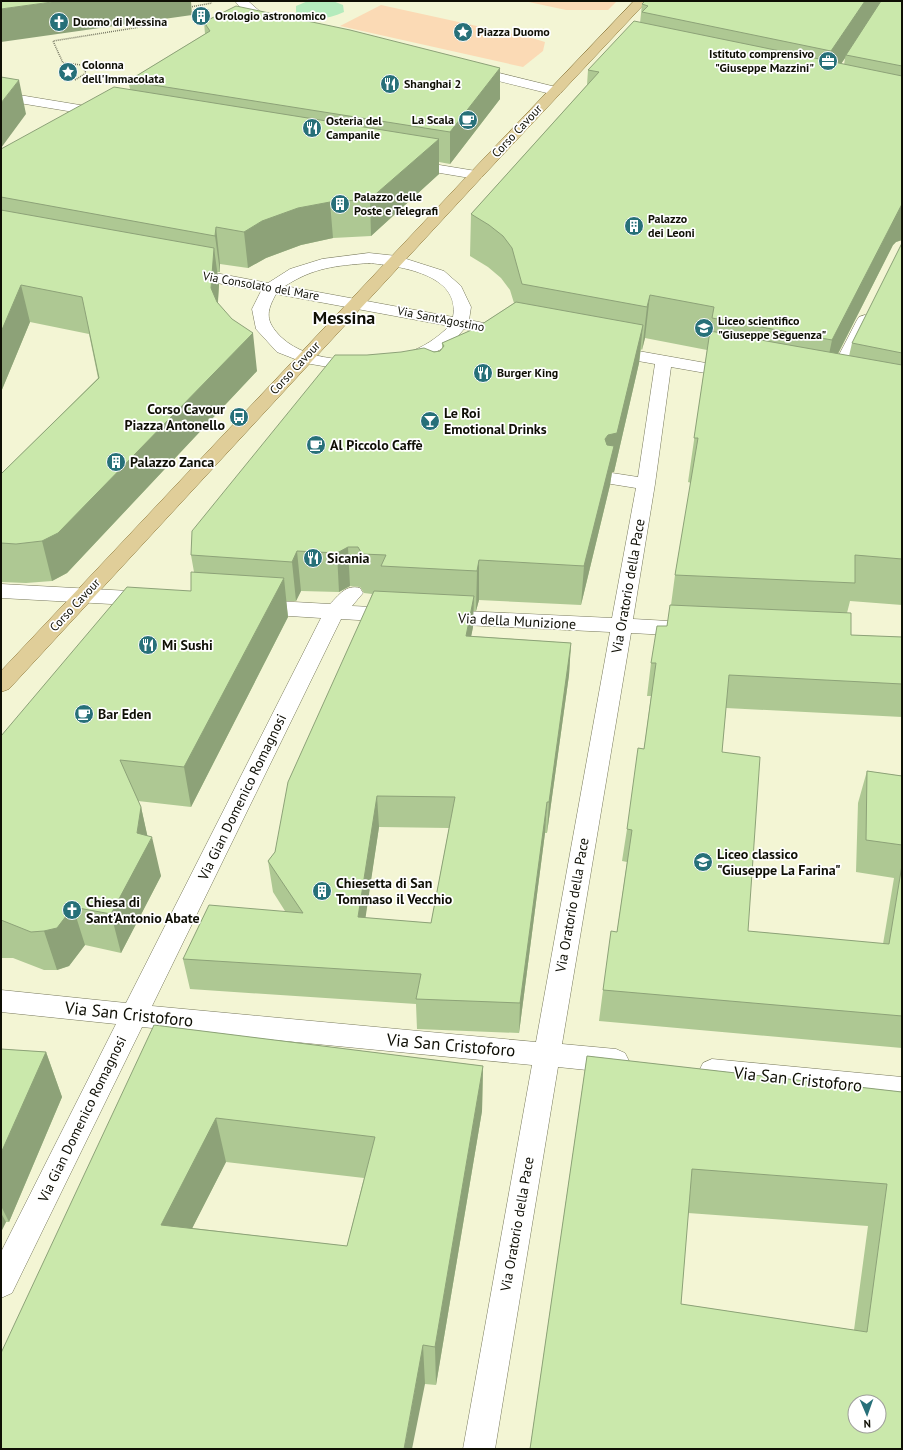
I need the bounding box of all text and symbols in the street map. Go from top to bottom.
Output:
building icon: Orologio astronomico [190,5,212,27]
place label: Orologio astronomico [215,8,327,23]
church icon: Duomo di Messina [48,11,70,33]
place label: Duomo di Messina [73,14,167,29]
place icon: Piazza Duomo [452,21,474,43]
place label: Piazza Duomo [477,24,550,39]
place label: Istituto comprensivo "Giuseppe Mazzini" [709,46,815,75]
office icon: Istituto comprensivo "Giuseppe Mazzini" [817,50,839,72]
place label: Colonna dell'Immacolata [82,57,164,86]
place icon: Colonna dell'Immacolata [57,61,79,83]
restaurant icon: Shanghai 2 [379,73,401,95]
place label: Shanghai 2 [404,76,461,91]
street label: Corso Cavour [488,101,545,160]
cafe icon: La Scala [457,109,479,131]
place label: La Scala [412,112,454,127]
place label: Osteria del Campanile [326,113,382,142]
restaurant icon: Osteria del Campanile [301,117,323,139]
place label: Palazzo delle Poste e Telegrafi [354,189,438,218]
building icon: Palazzo delle Poste e Telegrafi [329,193,351,215]
place label: Palazzo dei Leoni [648,211,695,240]
building icon: Palazzo dei Leoni [623,215,645,237]
street label: Via Consolato del Mare [201,268,321,303]
street label: Via Sant'Agostino [395,303,486,334]
district label: Messina [313,306,375,329]
place label: Liceo scientifico "Giuseppe Seguenza" [718,313,826,342]
school or university icon: Liceo scientifico "Giuseppe Seguenza" [693,317,715,339]
street label: Corso Cavour [266,338,323,397]
restaurant icon: Burger King [472,362,494,384]
place label: Burger King [497,365,558,380]
place label: Corso Cavour Piazza Antonello [125,400,225,434]
place label: Le Roi Emotional Drinks [444,404,547,438]
bus stop icon: Corso Cavour Piazza Antonello [228,406,250,428]
bar icon: Le Roi Emotional Drinks [419,410,441,432]
cafe icon: Al Piccolo Caffè [305,434,327,456]
place label: Al Piccolo Caffè [330,436,423,454]
building icon: Palazzo Zanca [105,451,127,473]
place label: Palazzo Zanca [130,453,214,471]
street label: Via Oratorio della Pace [607,517,649,656]
restaurant icon: Sicania [302,547,324,569]
place label: Sicania [327,549,370,567]
street label: Corso Cavour [46,575,103,634]
street label: Via della Munizione [457,609,576,633]
restaurant icon: Mi Sushi [137,634,159,656]
place label: Mi Sushi [162,636,213,654]
cafe icon: Bar Eden [73,703,95,725]
place label: Bar Eden [98,705,151,723]
street label: Via Gian Domenico Romagnosi [193,711,290,884]
street label: Via Oratorio della Pace [551,836,593,975]
place label: Liceo classico "Giuseppe La Farina" [717,845,841,879]
school or university icon: Liceo classico "Giuseppe La Farina" [692,851,714,873]
place label: Chiesetta di San Tommaso il Vecchio [336,874,453,908]
building icon: Chiesetta di San Tommaso il Vecchio [311,880,333,902]
place label: Chiesa di Sant'Antonio Abate [86,893,200,927]
church icon: Chiesa di Sant'Antonio Abate [61,899,83,921]
street label: Via San Cristoforo [63,996,194,1032]
street label: Via San Cristoforo [385,1028,516,1062]
street label: Via Gian Domenico Romagnosi [33,1033,130,1206]
street label: Via San Cristoforo [732,1061,863,1097]
street label: Via Oratorio della Pace [496,1155,538,1294]
north arrow [847,1394,887,1434]
text: N [863,1417,871,1431]

